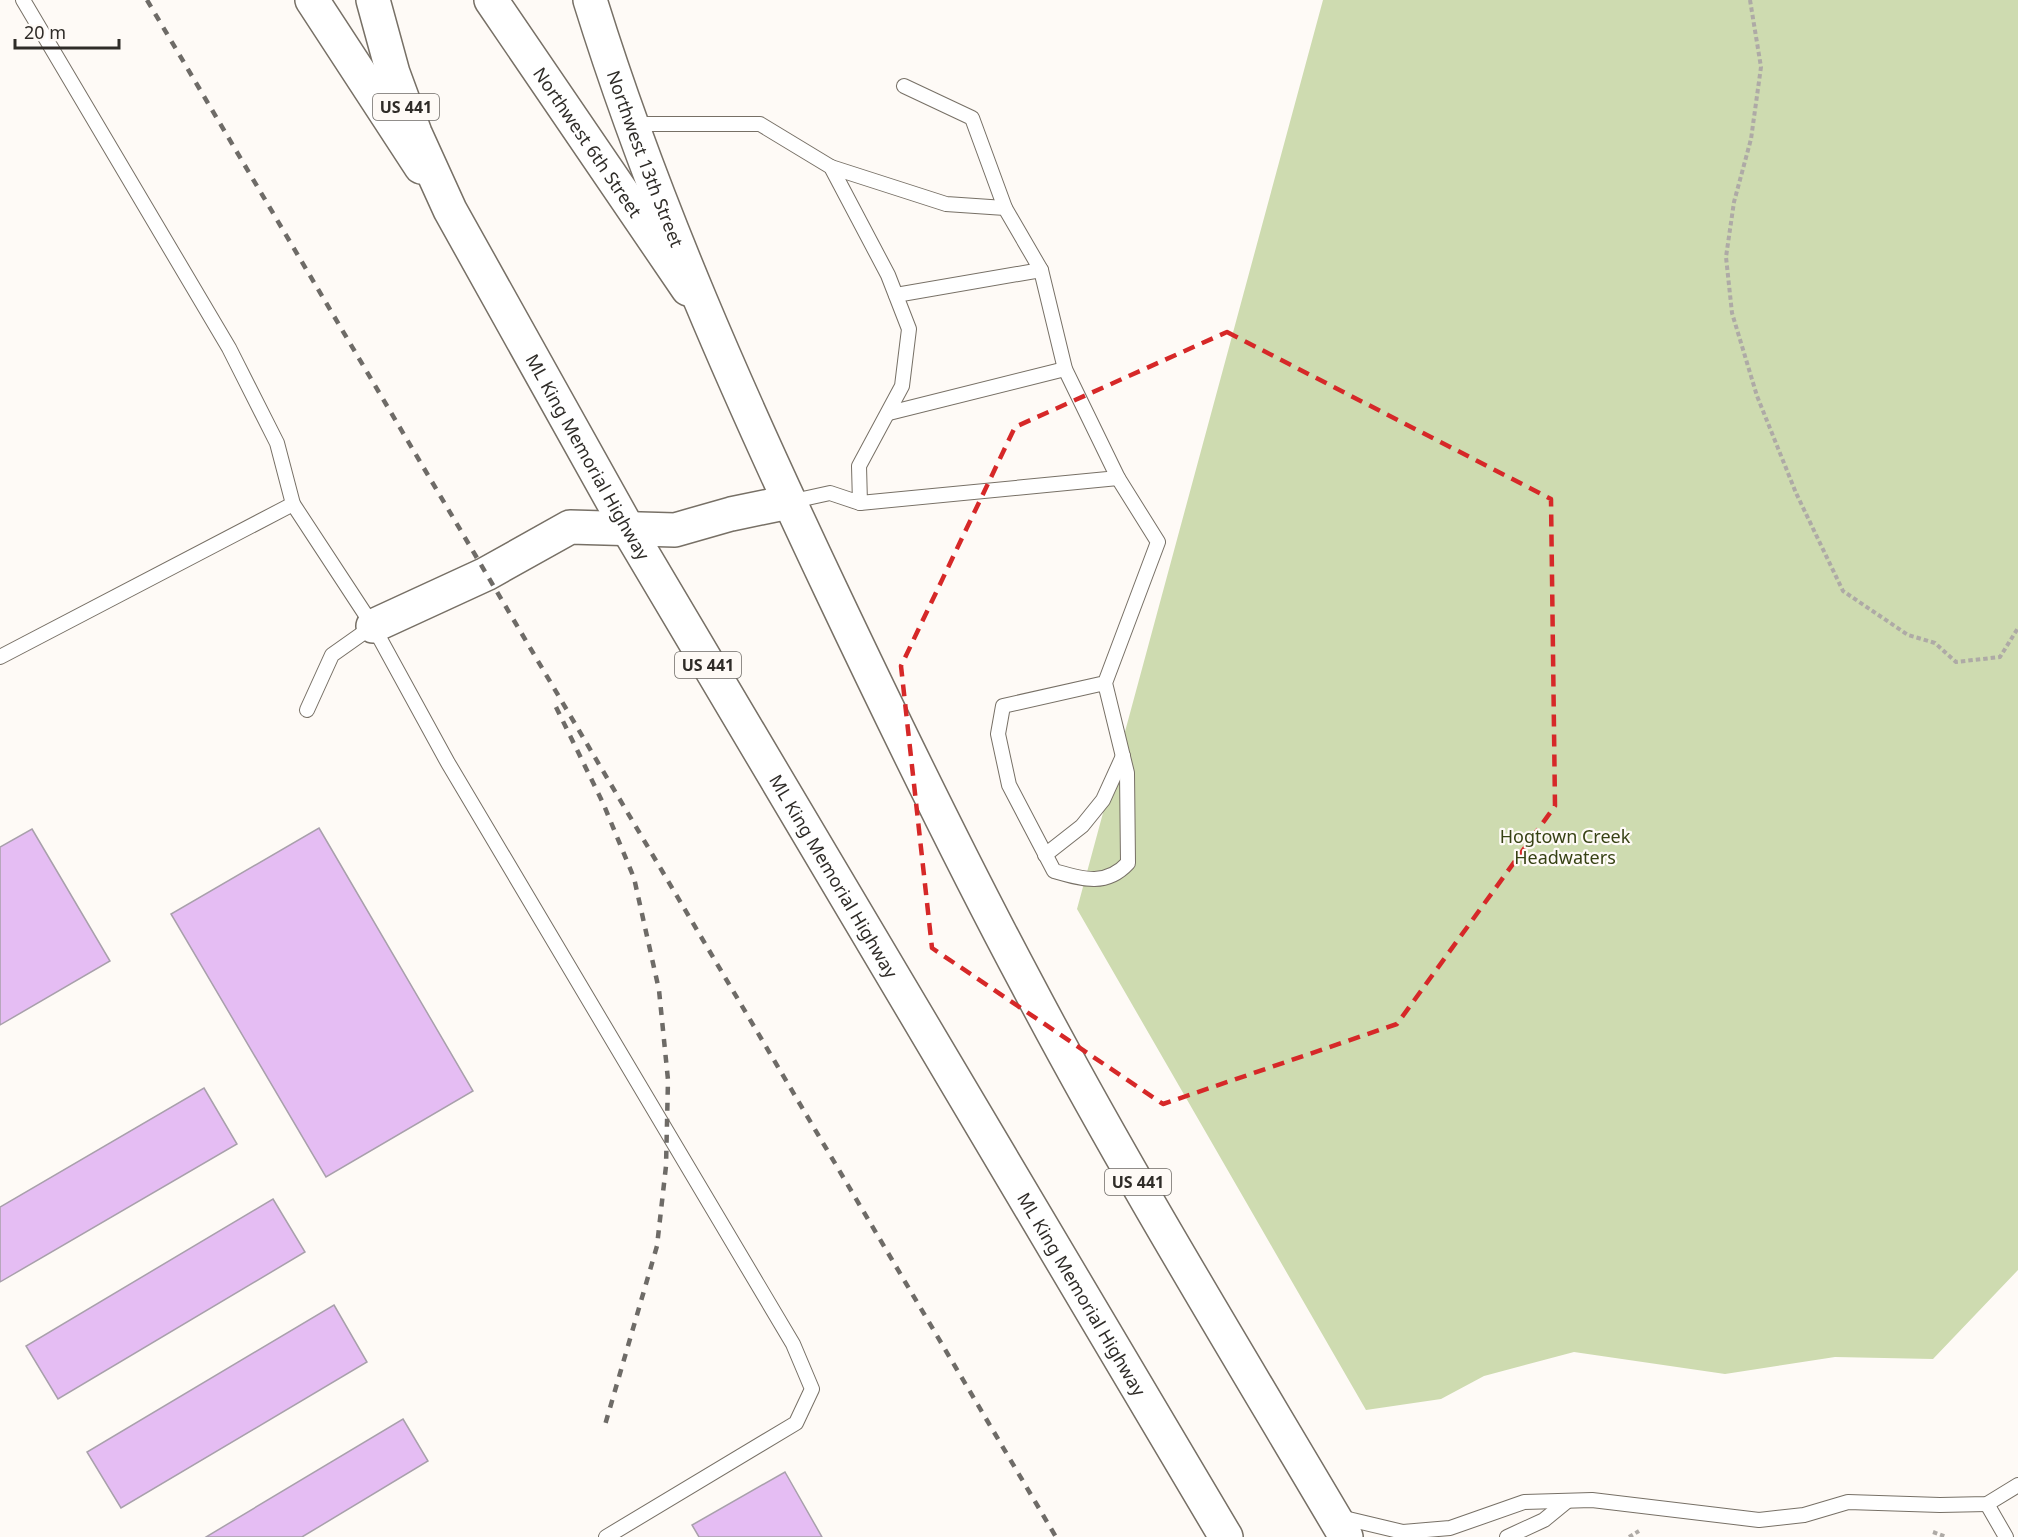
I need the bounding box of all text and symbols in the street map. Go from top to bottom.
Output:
scale bar [15,12,118,50]
text: 20 m [24,20,66,44]
street label: Northwest 6th Street [528,62,648,222]
street label: Northwest 13th Street [602,67,690,251]
road number: US 441 [373,94,439,120]
street label: ML King Memorial Highway [521,350,656,565]
road number: US 441 [675,652,741,678]
street label: ML King Memorial Highway [764,770,904,983]
park label: Hogtown Creek Headwaters [1500,824,1631,869]
road number: US 441 [1105,1169,1171,1195]
street label: ML King Memorial Highway [1012,1188,1152,1401]

